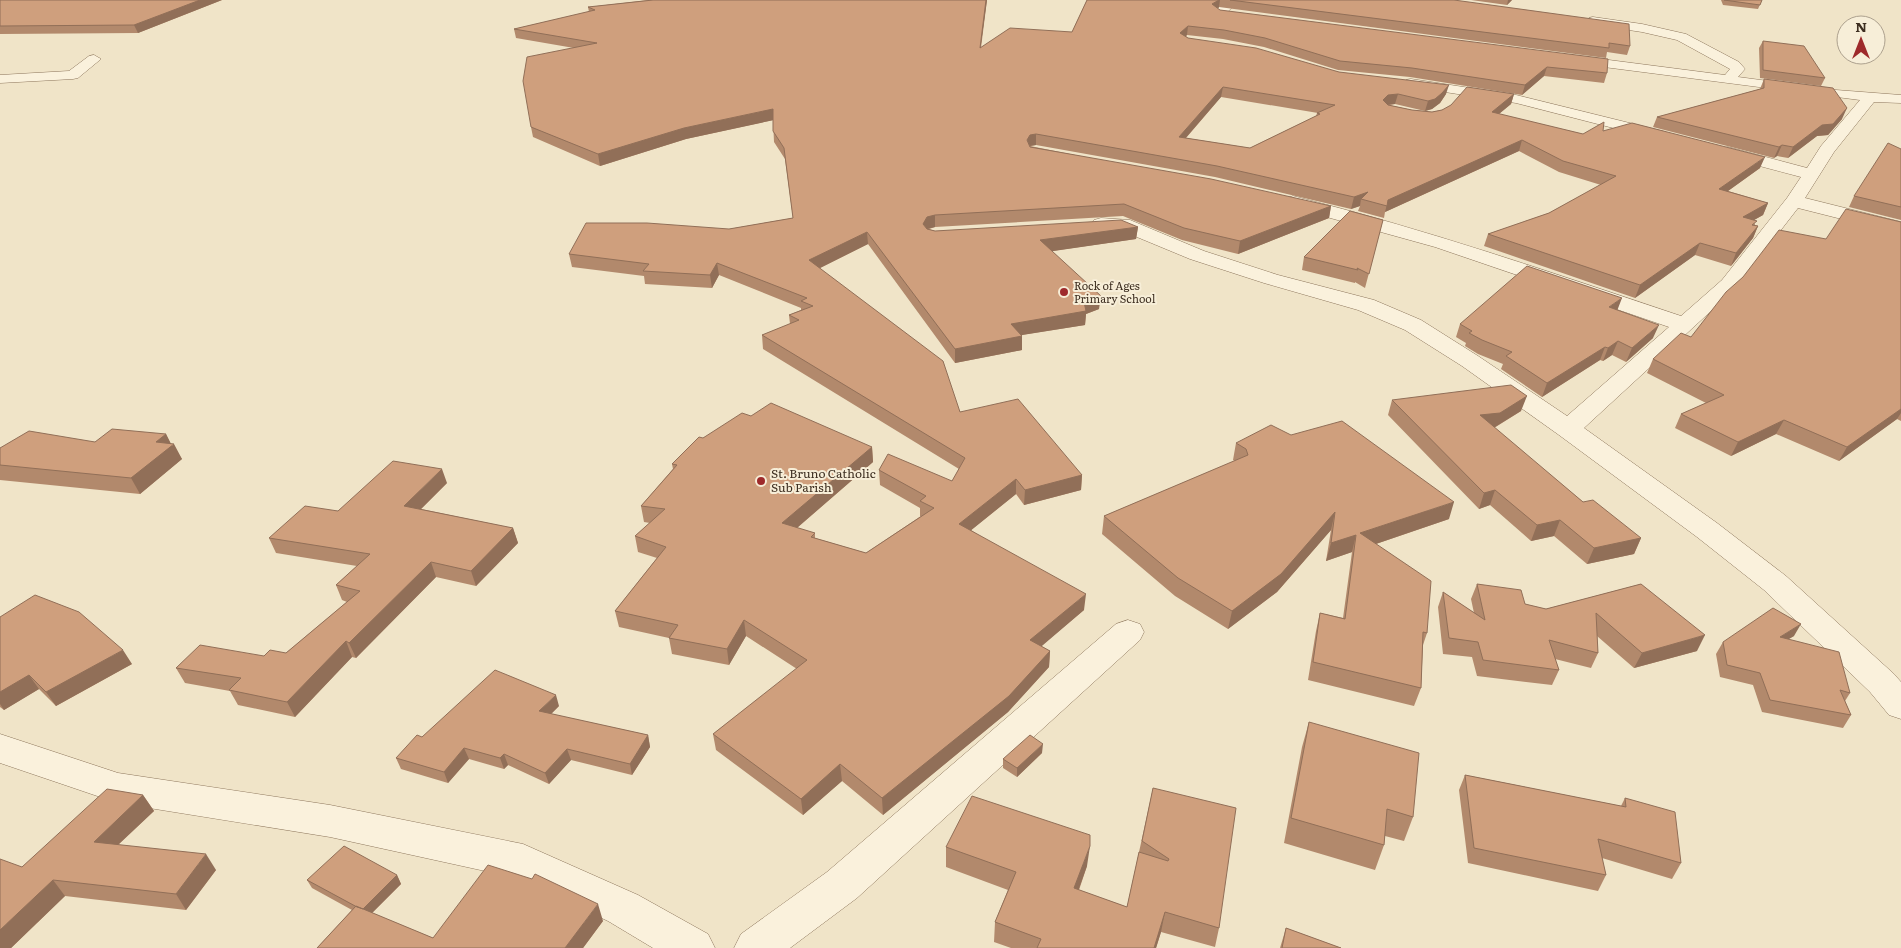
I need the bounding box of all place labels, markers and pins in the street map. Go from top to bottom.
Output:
place label: Rock of Ages Primary School [1074,277,1156,306]
marker: Rock of Ages Primary School [1058,286,1070,298]
place label: St. Bruno Catholic Sub Parish [771,464,876,496]
marker: St. Bruno Catholic Sub Parish [755,475,767,487]

